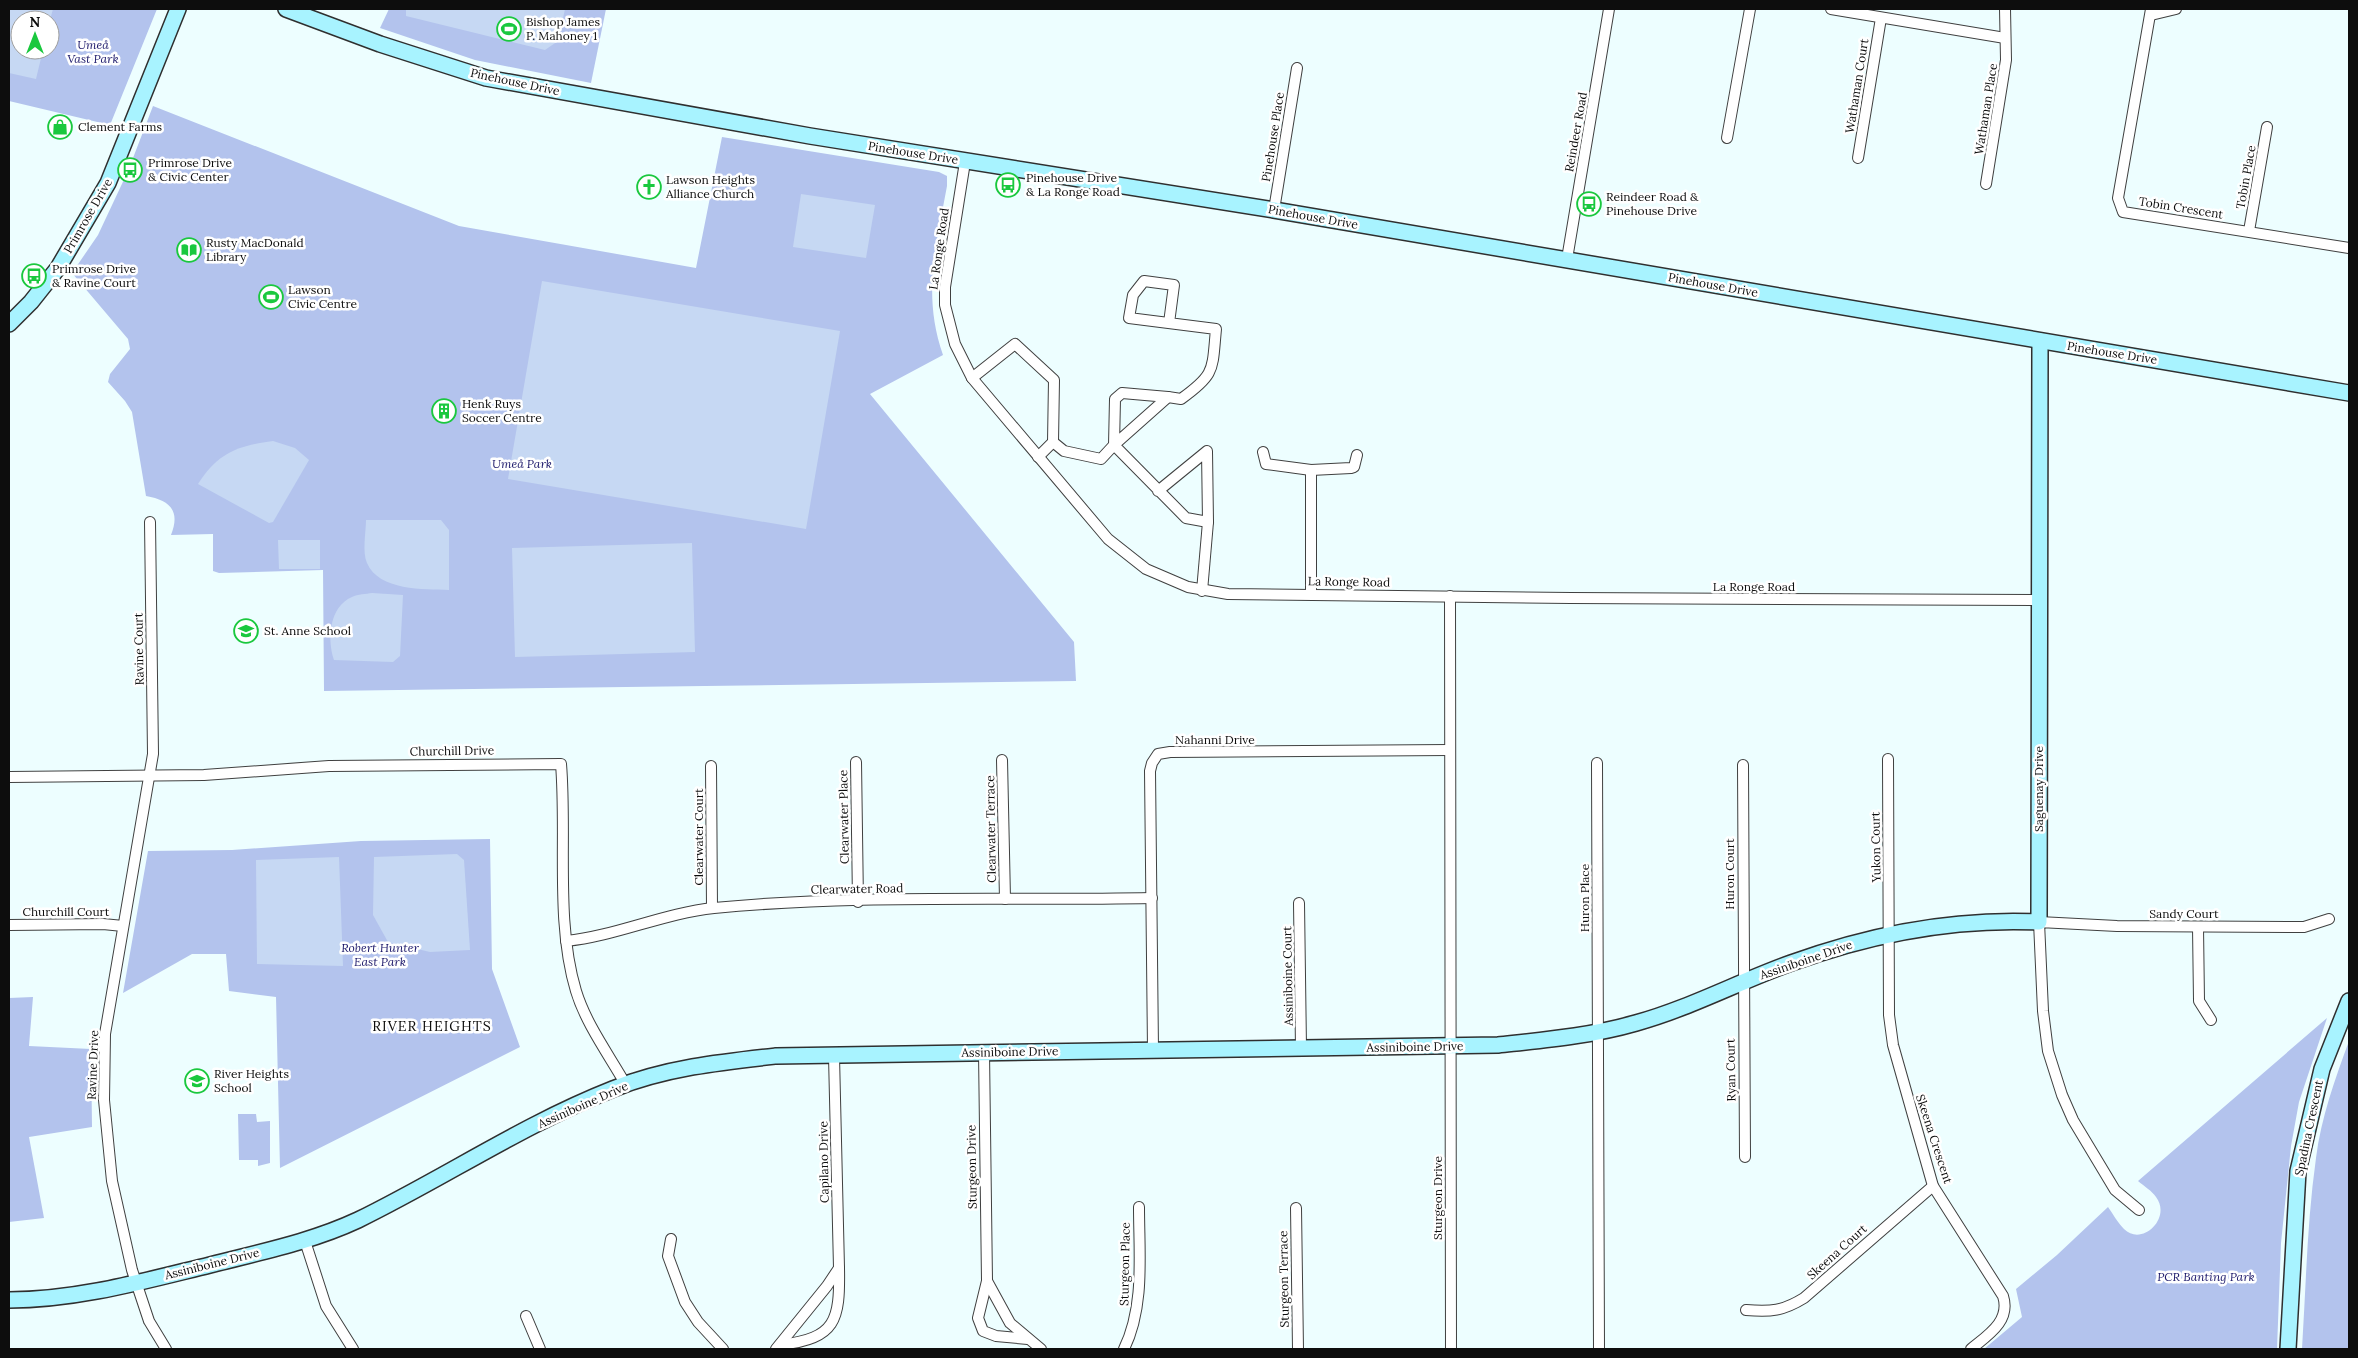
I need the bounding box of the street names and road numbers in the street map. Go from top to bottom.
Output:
street label: Wathaman Court [1842,37,1871,134]
street label: Wathaman Place [1971,62,2000,156]
street label: Pinehouse Drive [469,65,562,98]
street label: Pinehouse Place [1258,91,1287,183]
street label: Reindeer Road [1561,91,1590,173]
street label: Pinehouse Drive [867,138,960,167]
street label: Tobin Place [2233,143,2259,210]
street label: Primrose Drive [60,175,115,256]
street label: Tobin Crescent [2138,193,2225,222]
street label: Pinehouse Drive [1267,201,1360,232]
street label: La Ronge Road [925,207,952,291]
street label: Pinehouse Drive [1667,269,1760,300]
street label: Pinehouse Drive [2066,338,2159,367]
street label: La Ronge Road [1308,573,1390,590]
street label: La Ronge Road [1713,579,1795,594]
street label: Ravine Court [130,612,147,685]
street label: Nahanni Drive [1175,732,1255,747]
street label: Churchill Drive [410,742,495,759]
street label: Saguenay Drive [2031,745,2046,832]
street label: Clearwater Place [835,769,852,864]
street label: Clearwater Terrace [982,775,999,883]
street label: Clearwater Court [691,788,706,886]
street label: Yukon Court [1867,811,1884,883]
street label: Huron Court [1722,838,1737,910]
street label: Huron Place [1577,863,1592,932]
street label: Clearwater Road [811,880,903,897]
street label: Churchill Court [23,904,110,919]
street label: Sandy Court [2149,906,2219,921]
street label: Assiniboine Court [1279,926,1296,1027]
street label: Assiniboine Drive [1757,936,1855,983]
street label: Ravine Drive [84,1029,101,1100]
street label: Assiniboine Drive [1365,1038,1464,1055]
street label: Ryan Court [1722,1038,1739,1102]
street label: Assiniboine Drive [960,1043,1059,1060]
street label: Assiniboine Drive [535,1078,631,1132]
street label: Spadina Crescent [2291,1078,2326,1177]
street label: Skeena Crescent [1913,1092,1956,1186]
street label: Capilano Drive [815,1120,832,1203]
street label: Sturgeon Drive [963,1124,980,1209]
street label: Sturgeon Drive [1430,1155,1445,1240]
street label: Skeena Court [1804,1221,1870,1282]
street label: Sturgeon Place [1116,1222,1133,1306]
street label: Sturgeon Terrace [1275,1230,1292,1328]
street label: Assiniboine Drive [162,1244,261,1283]

